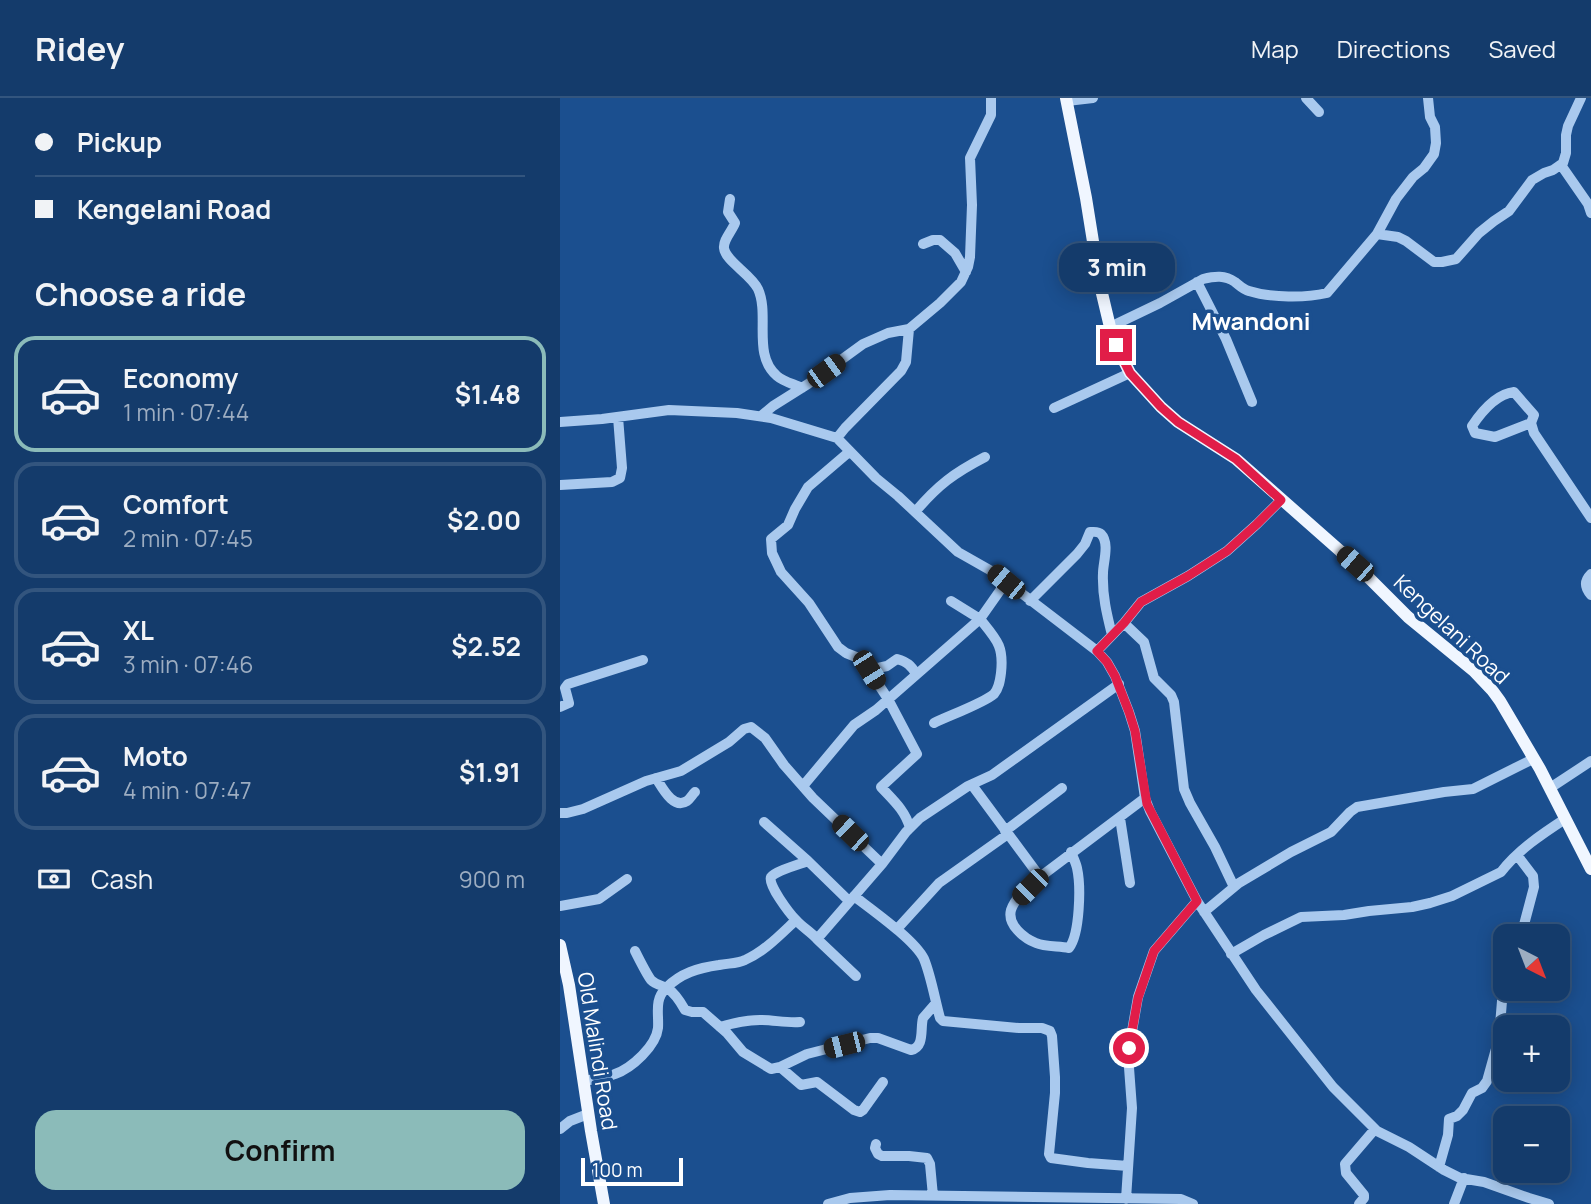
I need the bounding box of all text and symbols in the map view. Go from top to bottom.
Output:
text: Ridey [35,26,124,71]
text: Map [1251,32,1299,65]
text: Directions [1337,32,1450,65]
text: Saved [1488,32,1556,65]
text: Pickup [77,124,162,160]
text: Kengelani Road [77,191,271,227]
callout: 3 min [1058,244,1174,292]
text: 3 min [1087,251,1147,283]
text: Choose a ride [35,272,246,316]
district label: Mwandoni [1191,304,1311,337]
route end [1100,329,1132,361]
car [803,350,850,392]
text: Economy [123,360,238,396]
icon: car [39,363,102,426]
text: $1.48 [455,376,521,412]
text: 1 min · 07:44 [123,396,249,428]
text: Comfort [123,486,229,522]
icon: car [39,489,102,552]
text: $2.00 [447,502,521,538]
text: 2 min · 07:45 [123,522,253,554]
car [1333,542,1378,586]
car [984,561,1029,603]
street label: Kengelani Road [1388,568,1516,690]
text: XL [123,612,154,648]
icon: car [39,615,102,678]
text: $2.52 [451,628,521,664]
car [849,647,890,693]
text: 3 min · 07:46 [123,648,254,680]
text: Moto [123,738,188,774]
icon: car [39,741,102,804]
text: $1.91 [459,754,521,790]
text: 4 min · 07:47 [123,774,252,806]
car [828,811,873,855]
icon: cash [35,860,73,898]
text: Cash [91,861,153,897]
text: 900 m [459,863,525,895]
car [1008,865,1053,909]
north arrow [1493,924,1570,1001]
map controls [1493,924,1570,1183]
street label: Old Malindi Road [572,970,624,1132]
button: + [1493,1015,1570,1092]
car [822,1030,867,1060]
route start [1113,1032,1145,1064]
button: − [1493,1106,1570,1183]
button: Confirm [35,1110,525,1190]
scale bar [581,1155,682,1187]
text: 100 m [592,1157,643,1183]

